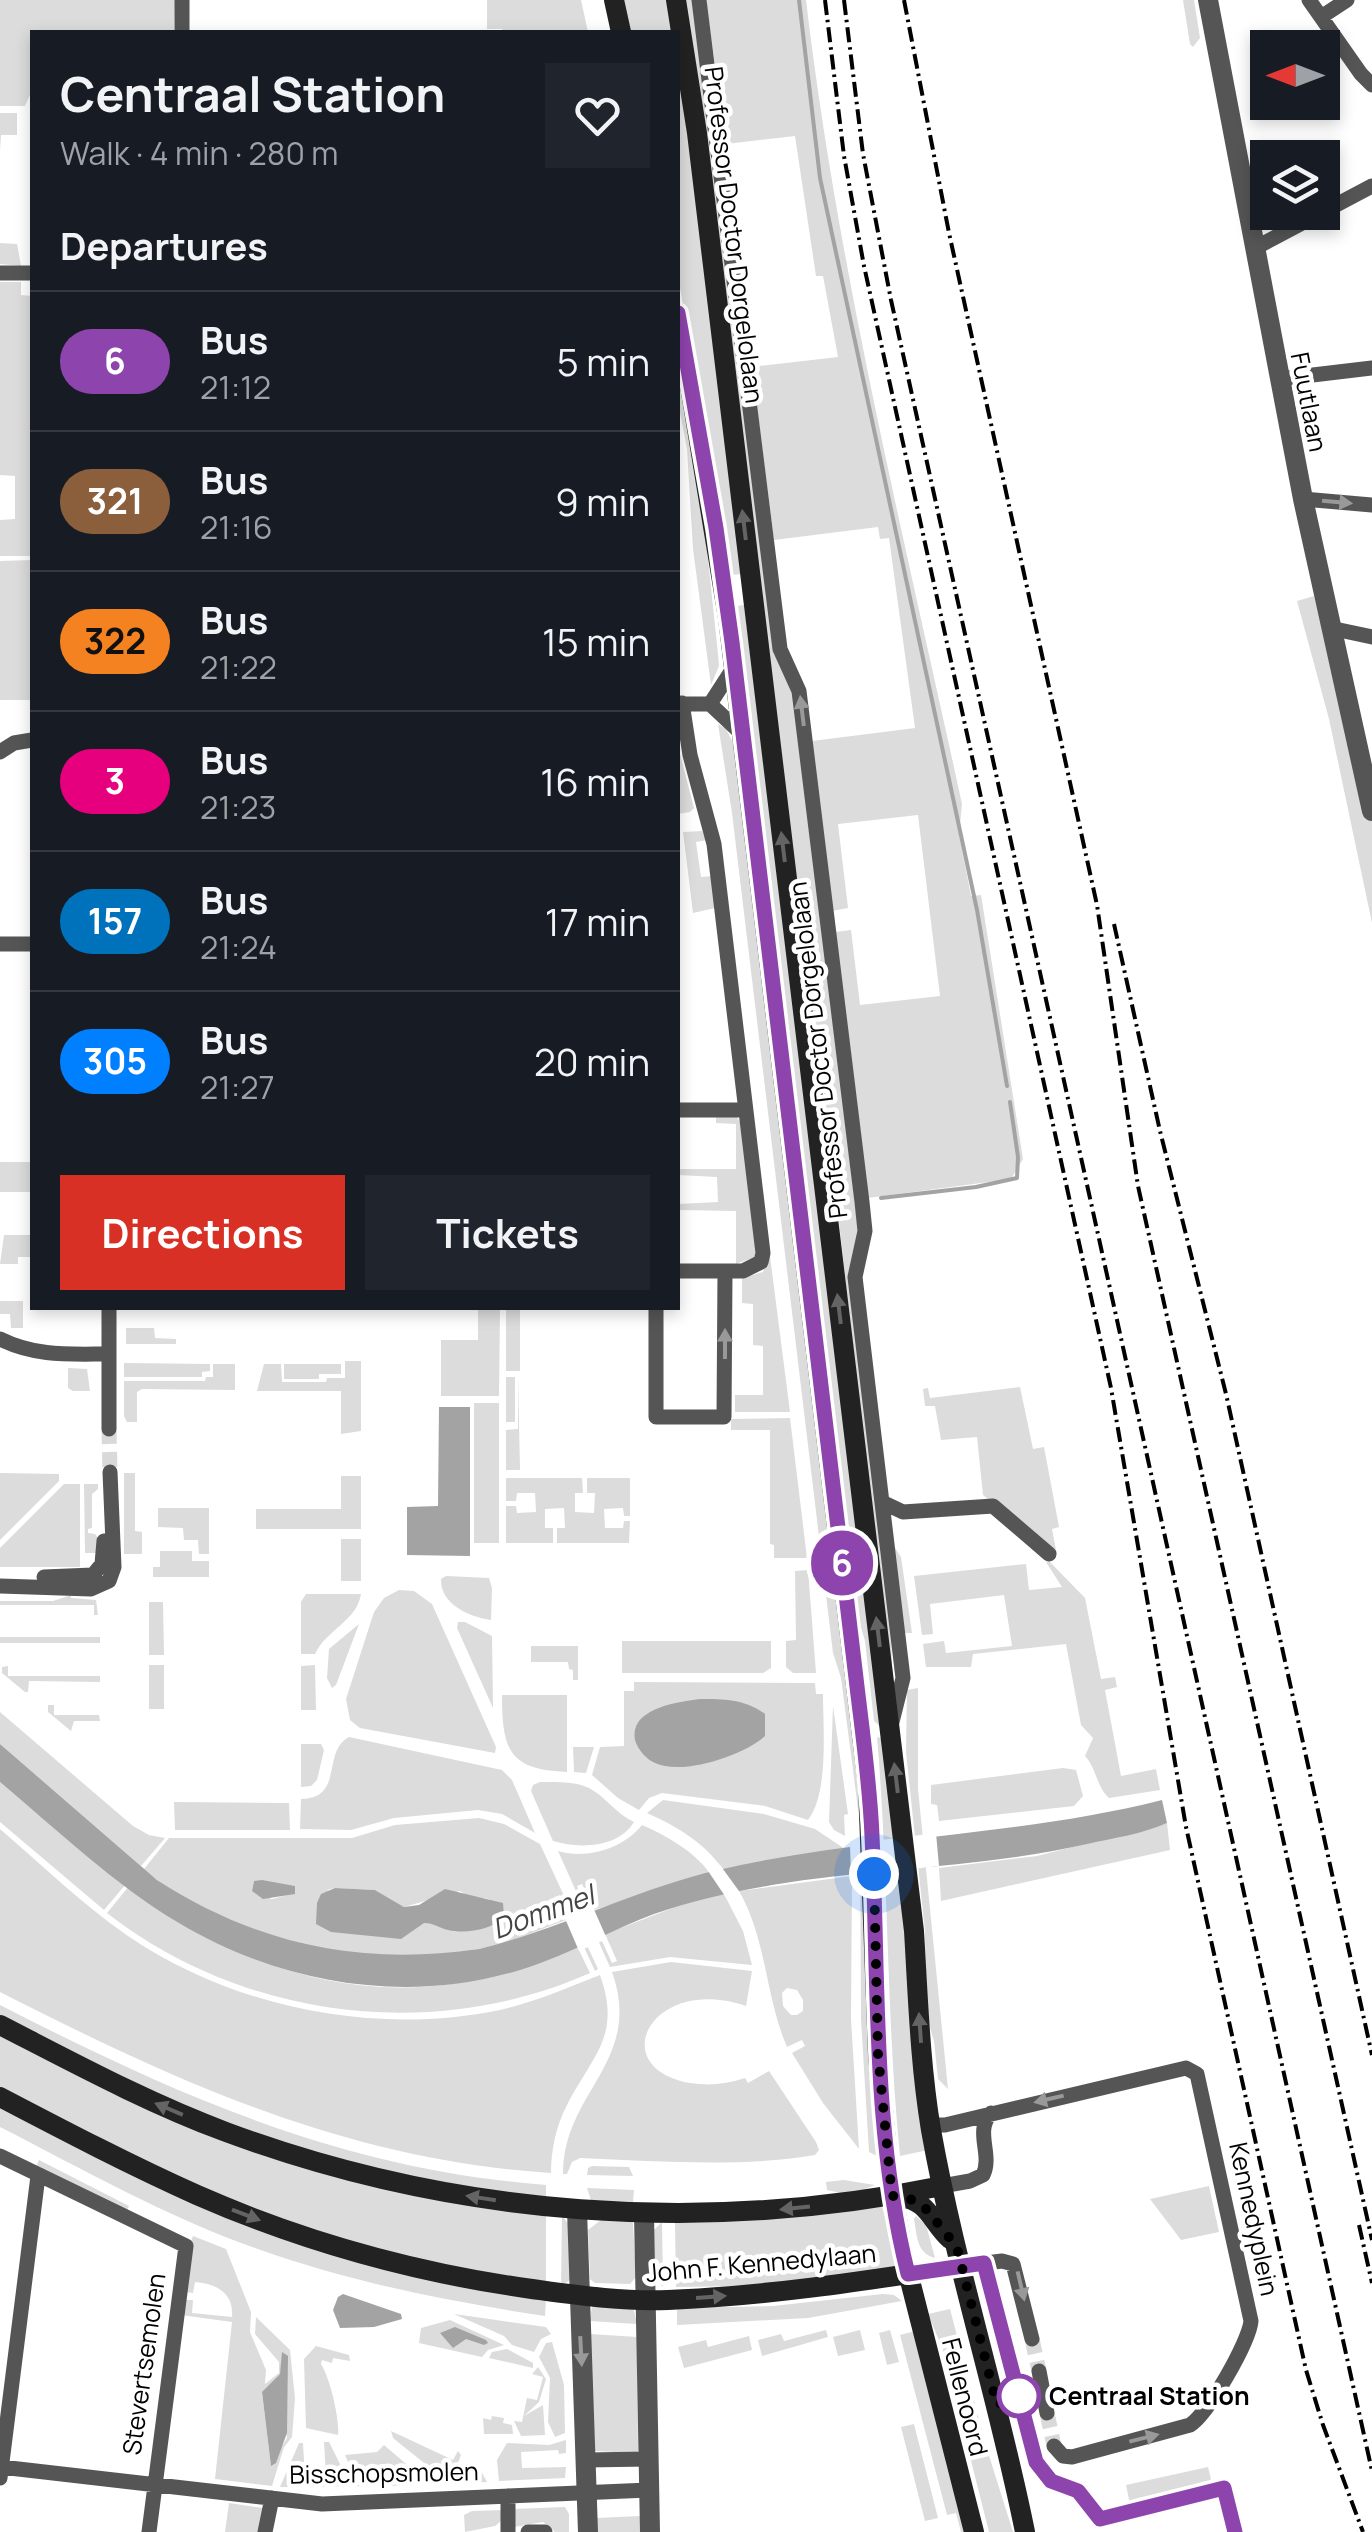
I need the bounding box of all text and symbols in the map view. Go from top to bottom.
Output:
north arrow [1250,30,1340,120]
map controls [1250,30,1340,230]
text: Centraal Station [60,61,445,126]
button: heart [545,63,650,168]
street label: Professor Doctor Dorgelolaan [696,65,773,405]
text: Walk · 4 min · 280 m [60,131,338,175]
button: layers [1250,140,1340,230]
text: Departures [60,219,268,271]
text: Bus [200,313,268,365]
text: 5 min [557,335,650,387]
text: 6 [104,337,126,385]
street label: Fuutlaan [1283,349,1336,455]
text: 21:12 [200,365,271,409]
text: Bus [200,453,268,505]
text: 9 min [555,475,650,527]
text: 321 [87,477,143,525]
one-way arrow [1322,495,1354,511]
text: 21:16 [200,505,273,549]
one-way arrow [736,508,752,540]
text: Bus [200,593,268,645]
text: 15 min [542,615,650,667]
text: 322 [84,617,146,665]
text: 21:22 [200,645,277,689]
one-way arrow [793,694,809,726]
text: Bus [200,733,268,785]
text: 16 min [540,755,650,807]
text: 3 [105,757,125,805]
text: 21:23 [200,785,276,829]
one-way arrow [775,831,791,863]
text: Bus [200,873,268,925]
street label: Professor Doctor Dorgelolaan [779,880,856,1220]
text: 17 min [545,895,650,947]
text: 157 [88,897,142,945]
text: 21:24 [200,925,277,969]
text: Bus [200,1013,268,1065]
text: 20 min [534,1035,650,1087]
text: 305 [83,1037,147,1085]
text: 21:27 [200,1065,275,1109]
button: Directions [60,1175,345,1290]
button: Tickets [365,1175,650,1290]
one-way arrow [831,1293,847,1324]
one-way arrow [717,1327,733,1359]
line badge: 6 [810,1530,874,1596]
text: 6 [831,1539,853,1587]
one-way arrow [870,1615,886,1647]
one-way arrow [888,1762,904,1794]
your location [849,1849,899,1899]
water label: Dommel [487,1874,602,1947]
one-way arrow [912,2012,928,2044]
one-way arrow [1033,2092,1064,2107]
one-way arrow [154,2100,184,2116]
street label: Kennedyplein [1221,2139,1288,2299]
one-way arrow [464,2190,496,2206]
one-way arrow [779,2200,811,2216]
one-way arrow [231,2208,261,2223]
street label: John F. Kennedylaan [644,2235,877,2290]
street label: Stevertsemolen [113,2271,174,2457]
one-way arrow [1013,2271,1029,2302]
one-way arrow [696,2288,728,2304]
street label: Fellenoord [934,2334,997,2460]
one-way arrow [573,2335,589,2367]
marker: Centraal Station [998,2375,1040,2417]
place label: Centraal Station [1049,2378,1250,2413]
one-way arrow [1129,2430,1160,2446]
street label: Bisschopsmolen [289,2453,479,2492]

